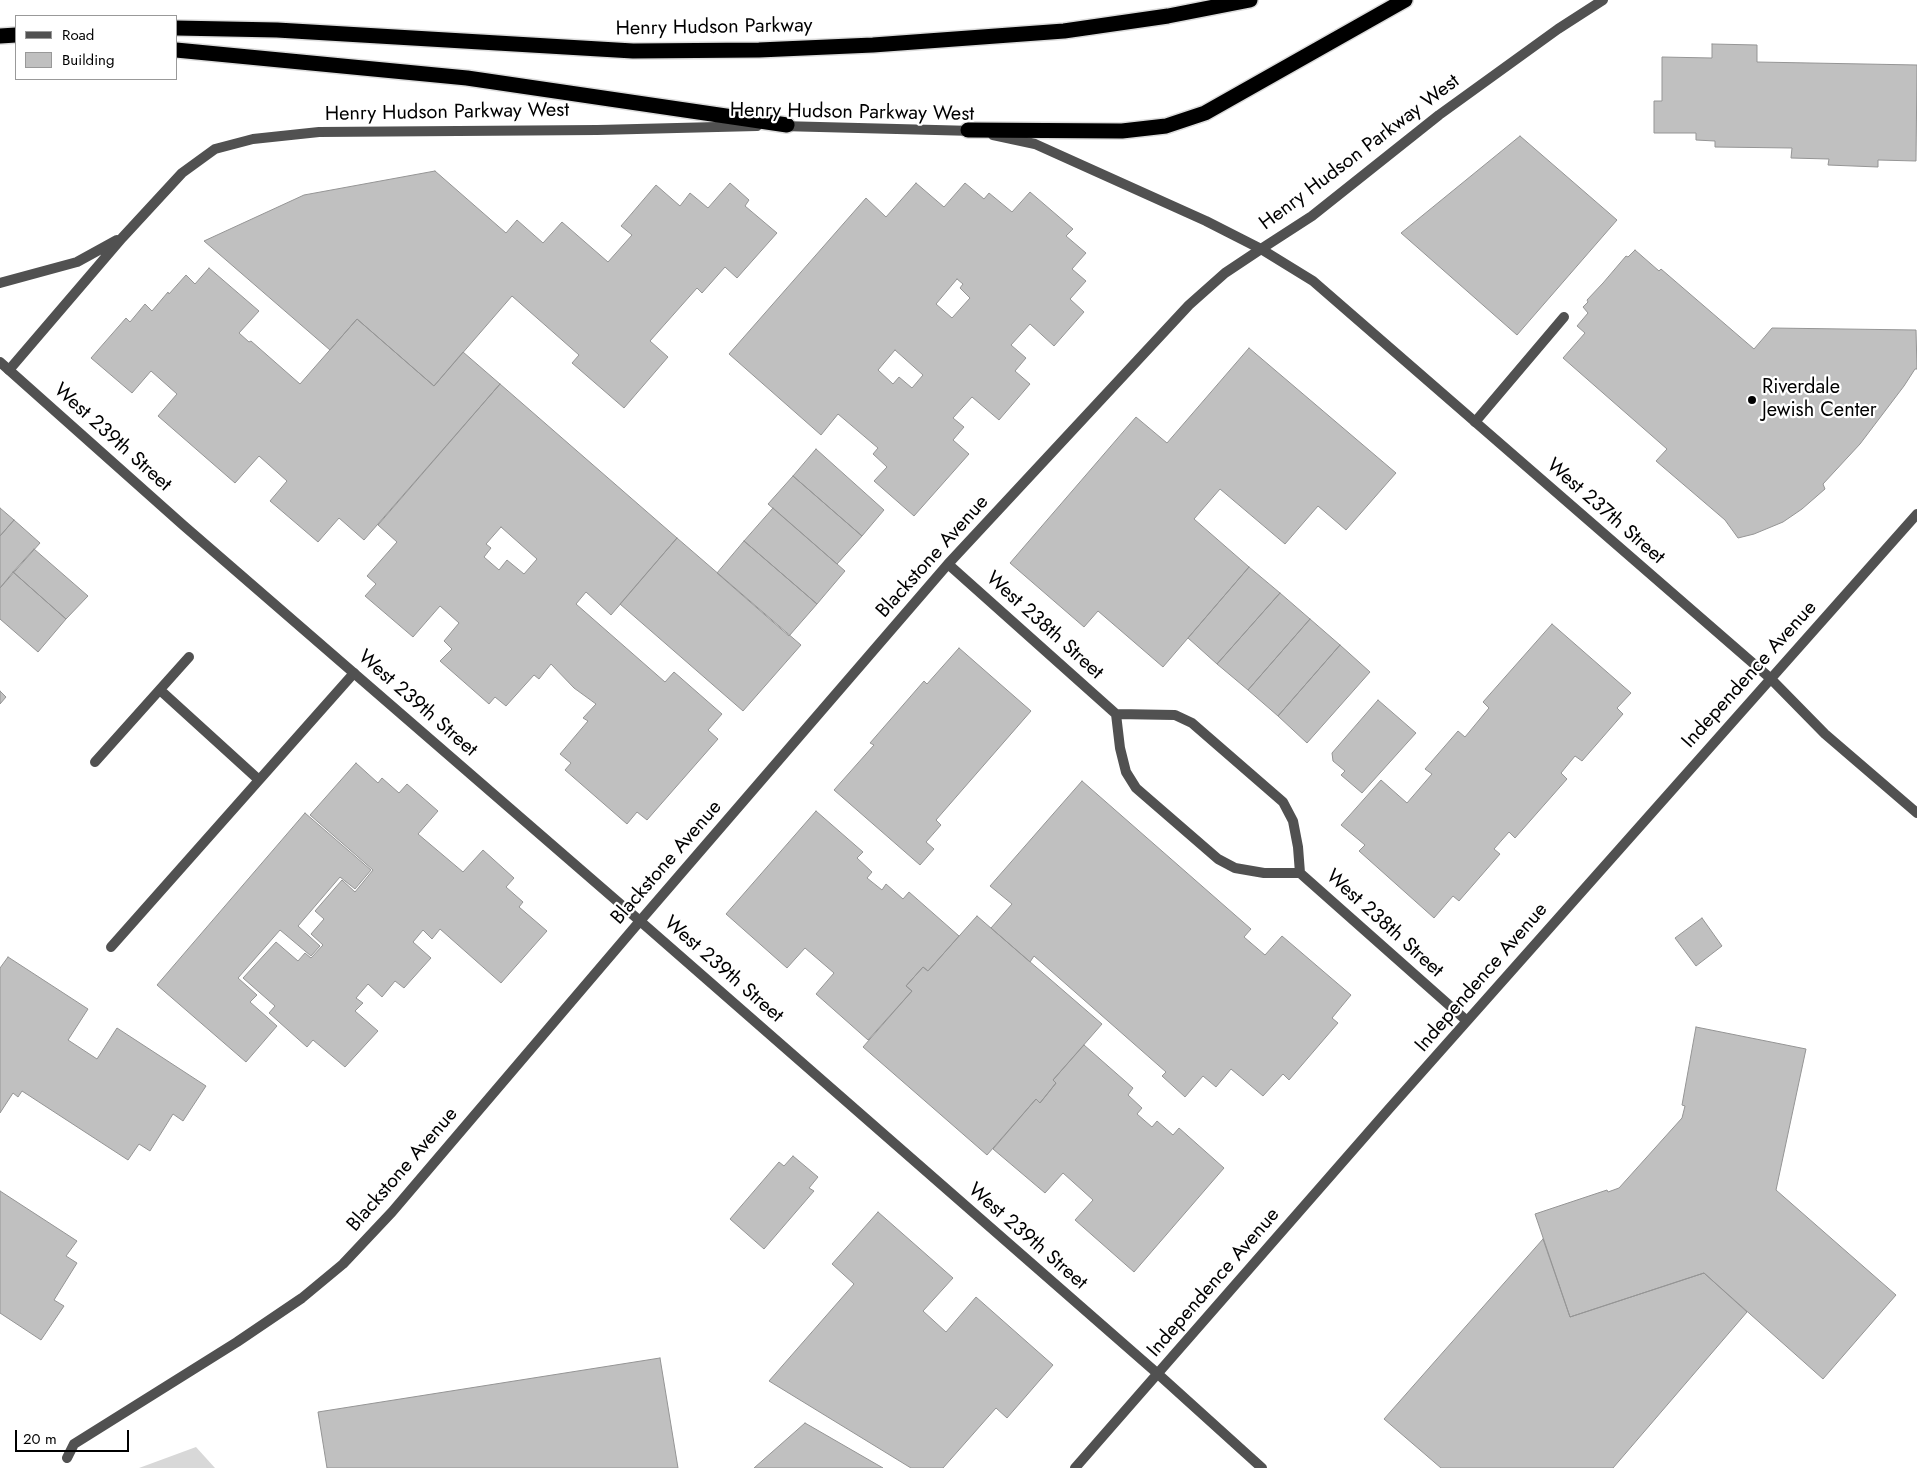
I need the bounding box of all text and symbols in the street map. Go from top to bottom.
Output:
street label: Henry Hudson Parkway [615,14,813,42]
legend [15,15,178,80]
text: Road [62,24,94,46]
text: Building [62,49,114,71]
street label: Henry Hudson Parkway West [1255,70,1465,236]
street label: Henry Hudson Parkway West [325,99,569,127]
street label: Henry Hudson Parkway West [730,99,974,127]
place label: Riverdale Jewish Center [1762,376,1877,423]
street label: West 239th Street [48,379,176,497]
marker: Riverdale Jewish Center [1746,394,1758,406]
street label: West 237th Street [1541,454,1669,570]
street label: Blackstone Avenue [872,491,994,623]
street label: West 238th Street [980,567,1108,685]
street label: Independence Avenue [1678,596,1822,754]
street label: West 239th Street [352,646,482,762]
street label: Blackstone Avenue [607,796,727,930]
street label: West 238th Street [1320,865,1448,983]
street label: Independence Avenue [1411,899,1553,1057]
street label: West 239th Street [658,912,788,1028]
street label: Blackstone Avenue [343,1103,463,1237]
street label: West 239th Street [962,1179,1092,1295]
street label: Independence Avenue [1143,1204,1285,1362]
scale bar [18,1420,131,1452]
text: 20 m [23,1428,57,1450]

